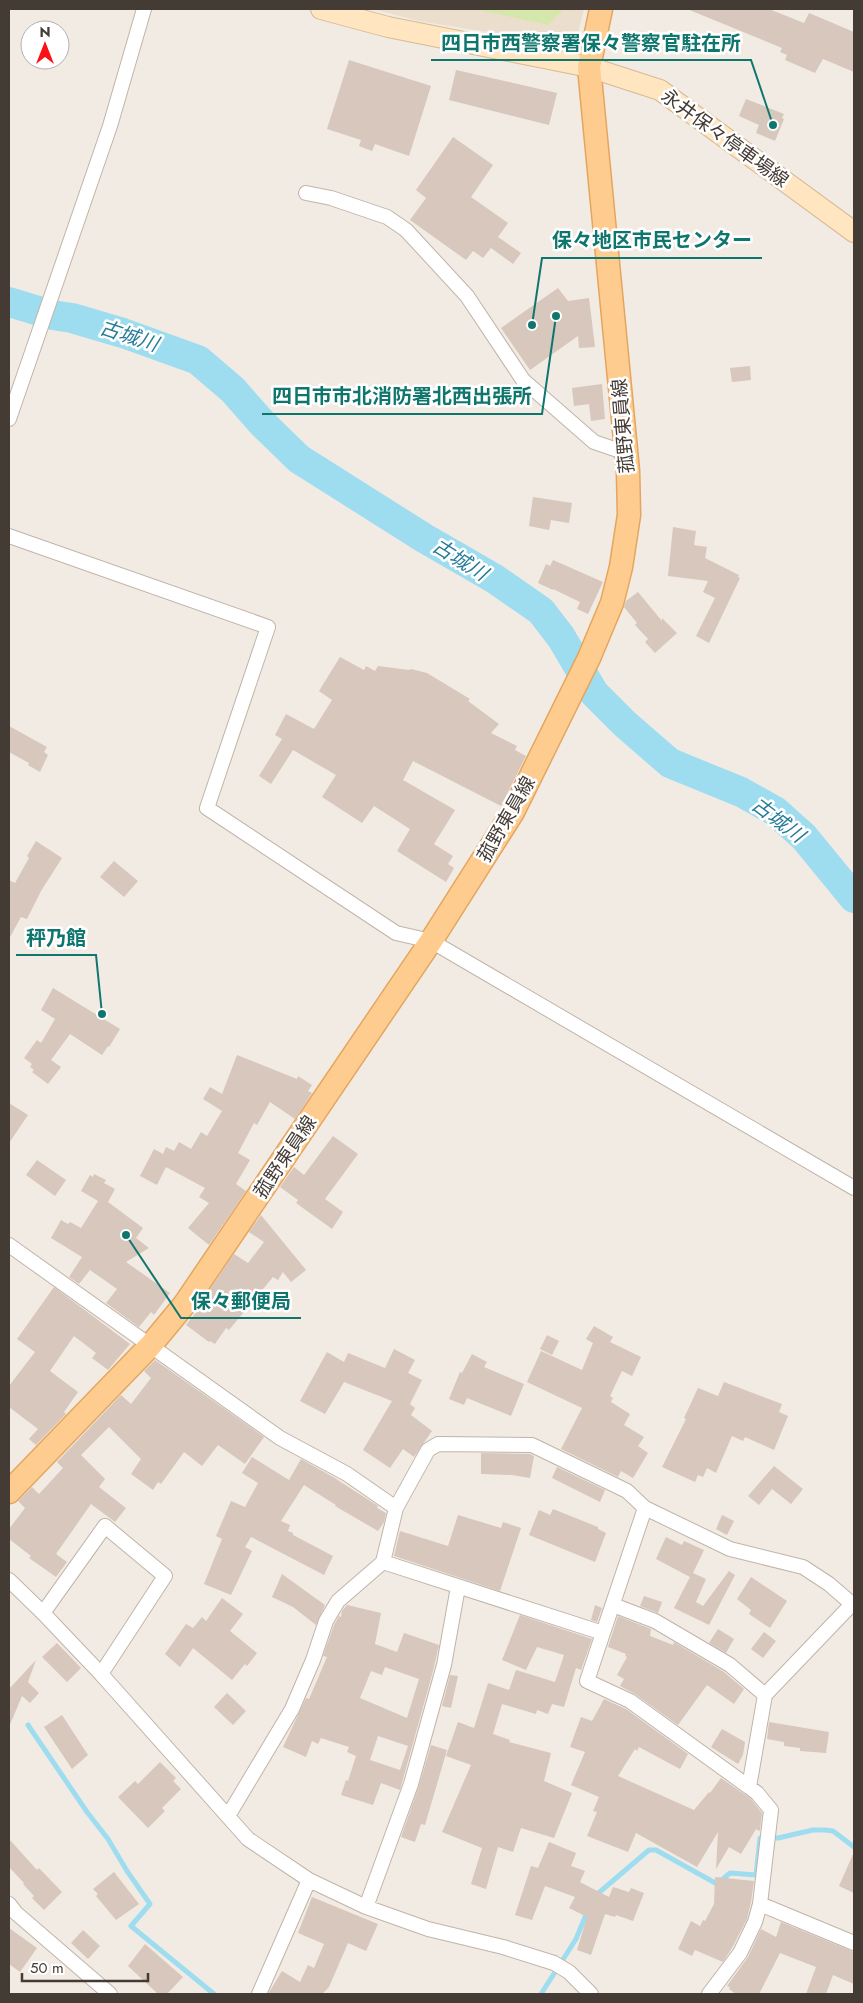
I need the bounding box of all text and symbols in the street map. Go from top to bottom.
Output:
north arrow [20,20,70,70]
text: N [39,22,51,42]
callout: 四日市西警察署保々警察官駐在所 [431,25,751,60]
text: 四日市西警察署保々警察官駐在所 [441,29,741,58]
street label: 永井保々停車場線 [656,82,794,194]
callout: 保々地区市民センター [542,223,762,258]
text: 保々地区市民センター [552,226,752,255]
water label: 古城川 [96,313,164,360]
street label: 菰野東員線 [605,377,641,475]
callout: 四日市市北消防署北西出張所 [262,379,542,414]
text: 四日市市北消防署北西出張所 [272,382,532,411]
water label: 古城川 [427,532,495,589]
street label: 菰野東員線 [471,771,541,867]
water label: 古城川 [745,790,812,851]
callout: 秤乃館 [16,920,96,955]
text: 秤乃館 [26,924,86,953]
street label: 菰野東員線 [247,1110,323,1204]
callout: 保々郵便局 [181,1283,301,1318]
text: 保々郵便局 [191,1287,291,1316]
scale bar [22,1950,149,1982]
text: 50 m [30,1957,64,1979]

